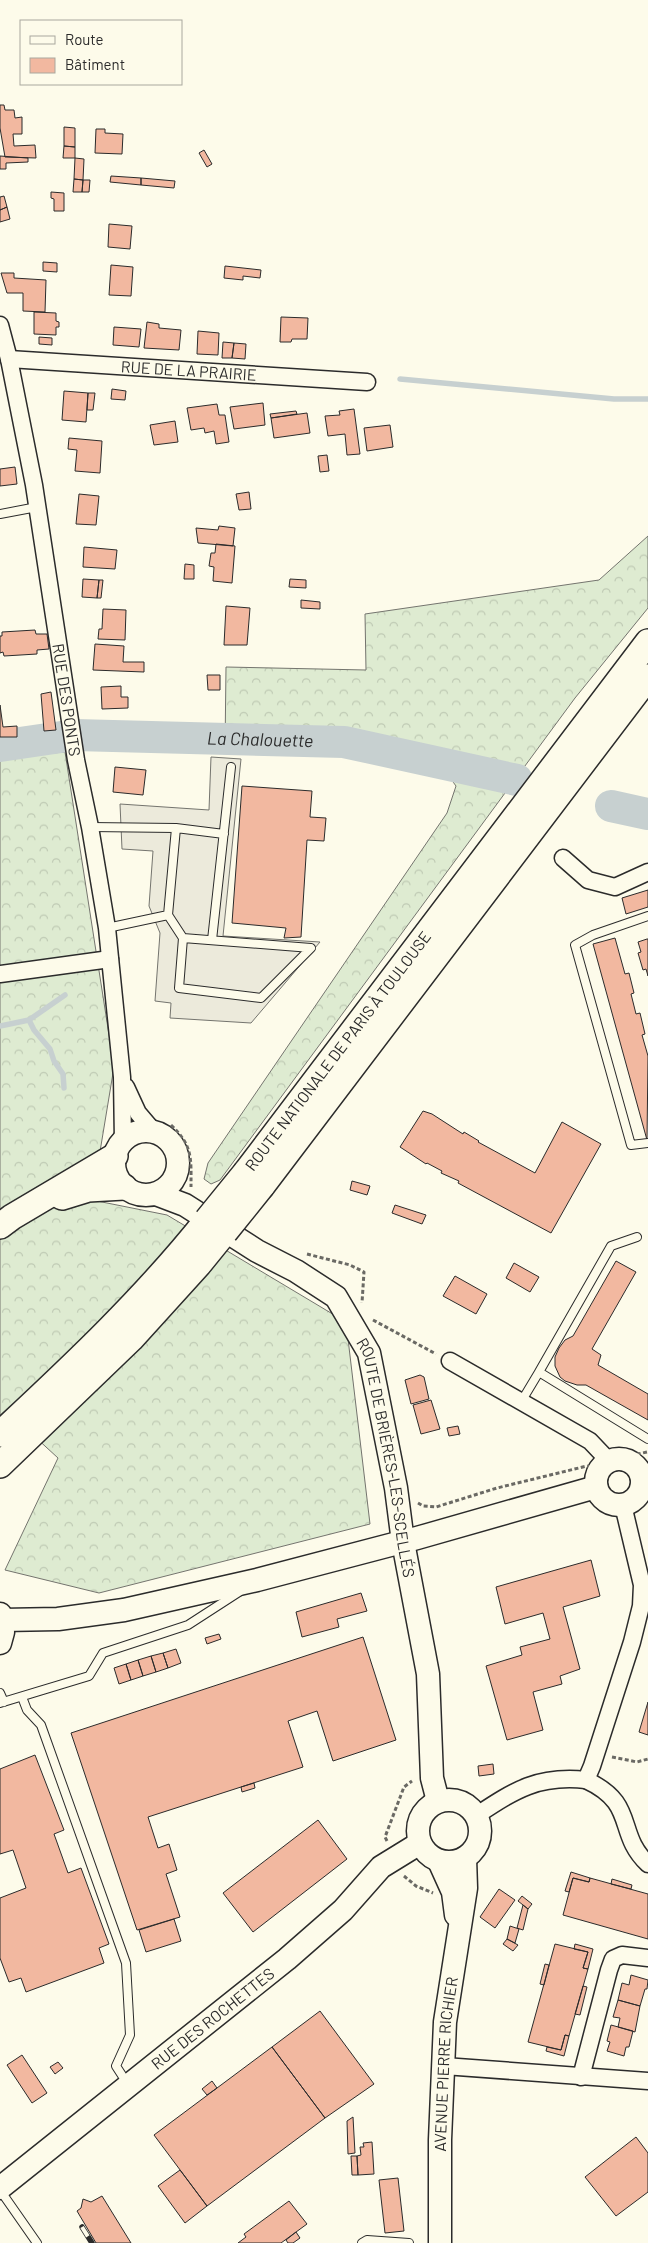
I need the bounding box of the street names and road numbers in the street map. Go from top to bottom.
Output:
street label: RUE DE LA PRAIRIE [120,356,257,384]
street label: RUE DES PONTS [49,642,85,758]
street label: ROUTE NATIONALE DE PARIS À TOULOUSE [241,927,434,1174]
street label: ROUTE DE BRIÈRES-LES-SCELLÉS [353,1334,420,1579]
street label: RUE DES ROCHETTES [147,1963,278,2073]
street label: AVENUE PIERRE RICHIER [430,1975,461,2152]

